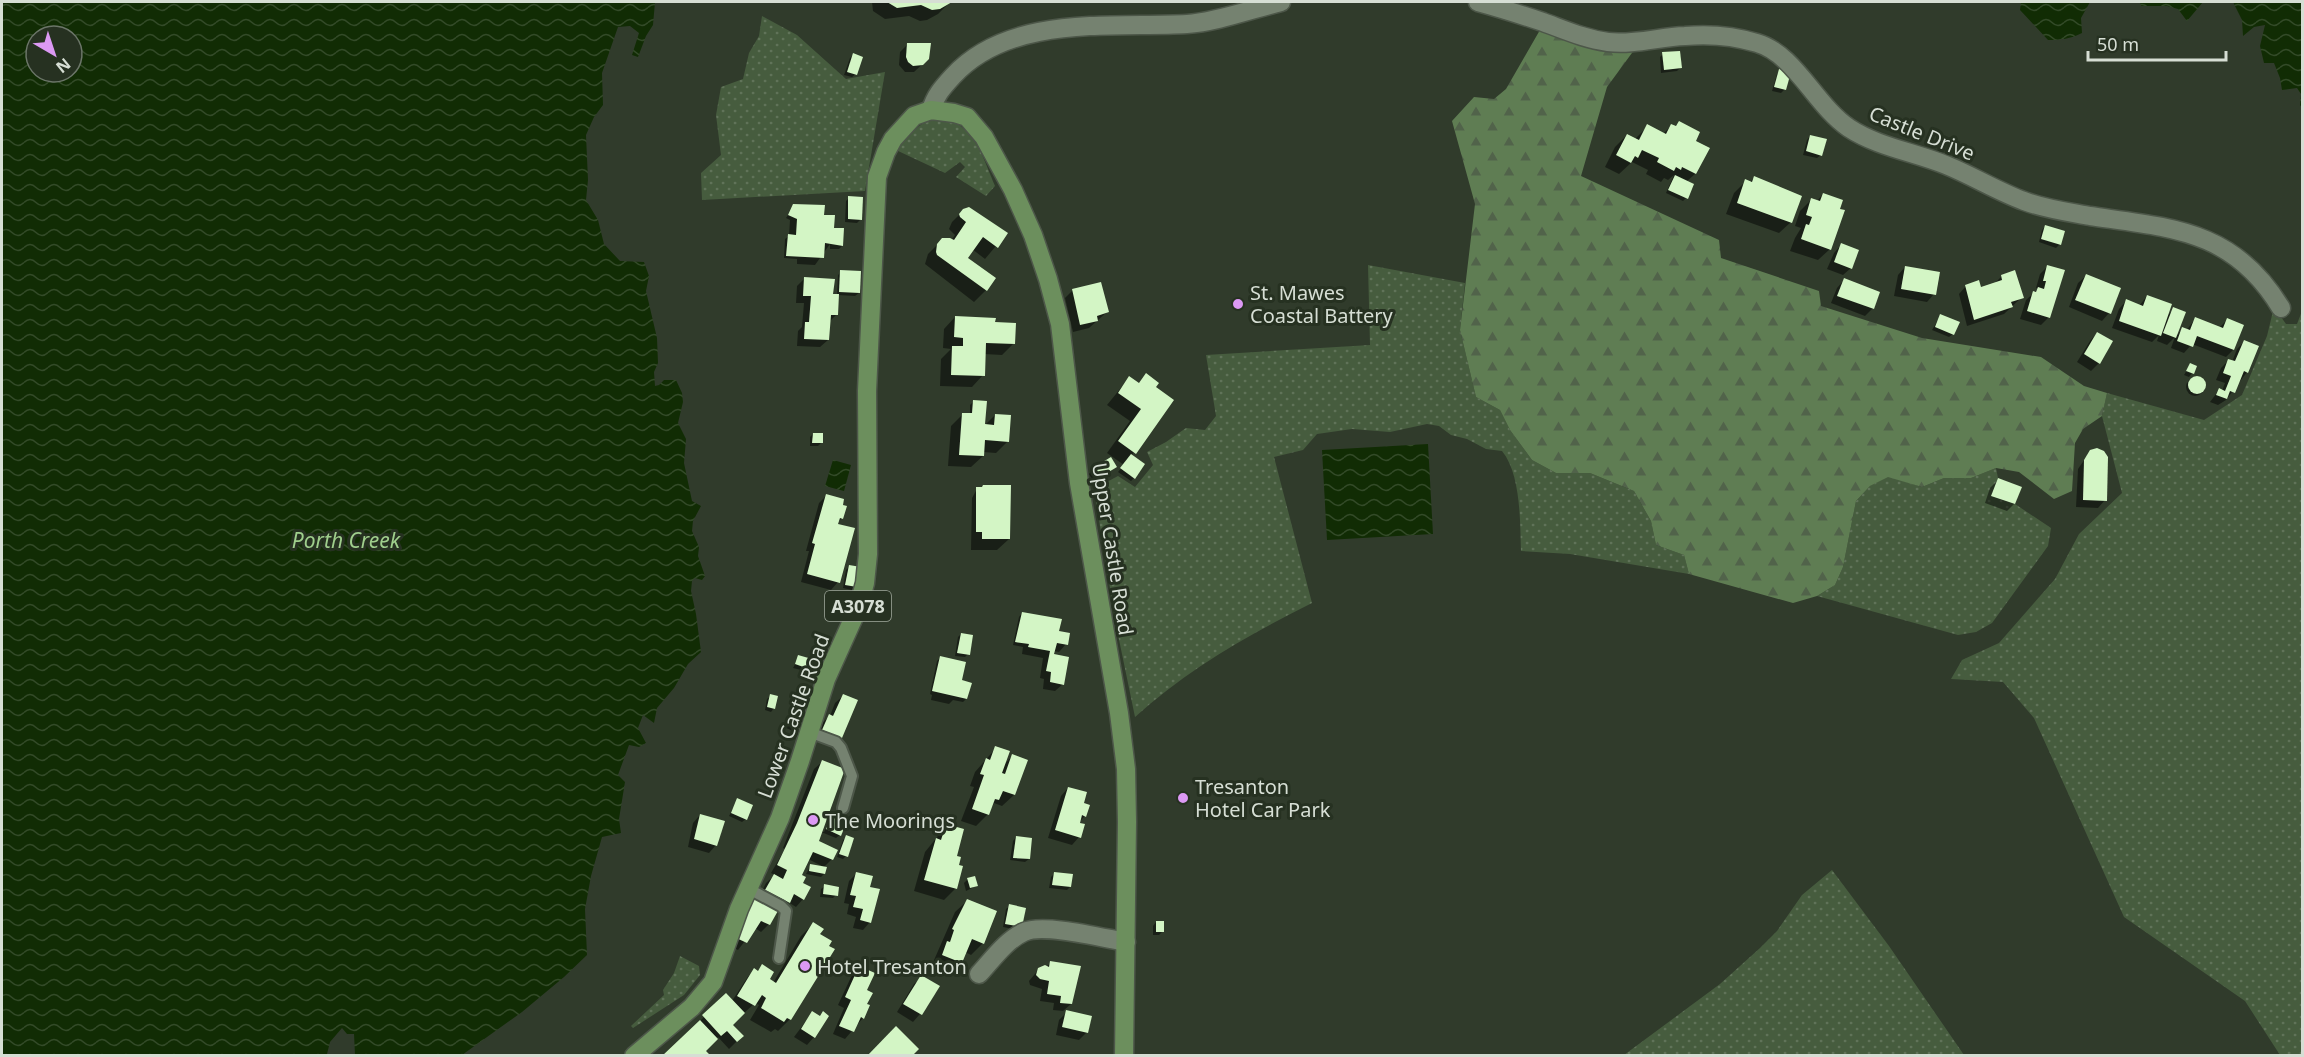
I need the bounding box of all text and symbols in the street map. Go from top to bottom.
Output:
north arrow [24,24,84,84]
scale bar [2088,24,2226,62]
text: 50 m [2097,32,2139,56]
text: N [51,53,75,78]
street label: Castle Drive [1865,100,1979,166]
place label: St. Mawes Coastal Battery [1250,279,1394,329]
marker: St. Mawes Coastal Battery [1231,297,1245,311]
street label: Upper Castle Road [1086,461,1140,637]
water label: Porth Creek [292,526,402,554]
road number: A3078 [825,591,891,621]
street label: Lower Castle Road [751,630,835,802]
place label: Tresanton Hotel Car Park [1195,773,1331,823]
marker: Tresanton Hotel Car Park [1176,791,1190,805]
place label: The Moorings [825,807,955,834]
marker: The Moorings [806,813,820,827]
place label: Hotel Tresanton [817,953,967,980]
marker: Hotel Tresanton [798,959,812,973]

